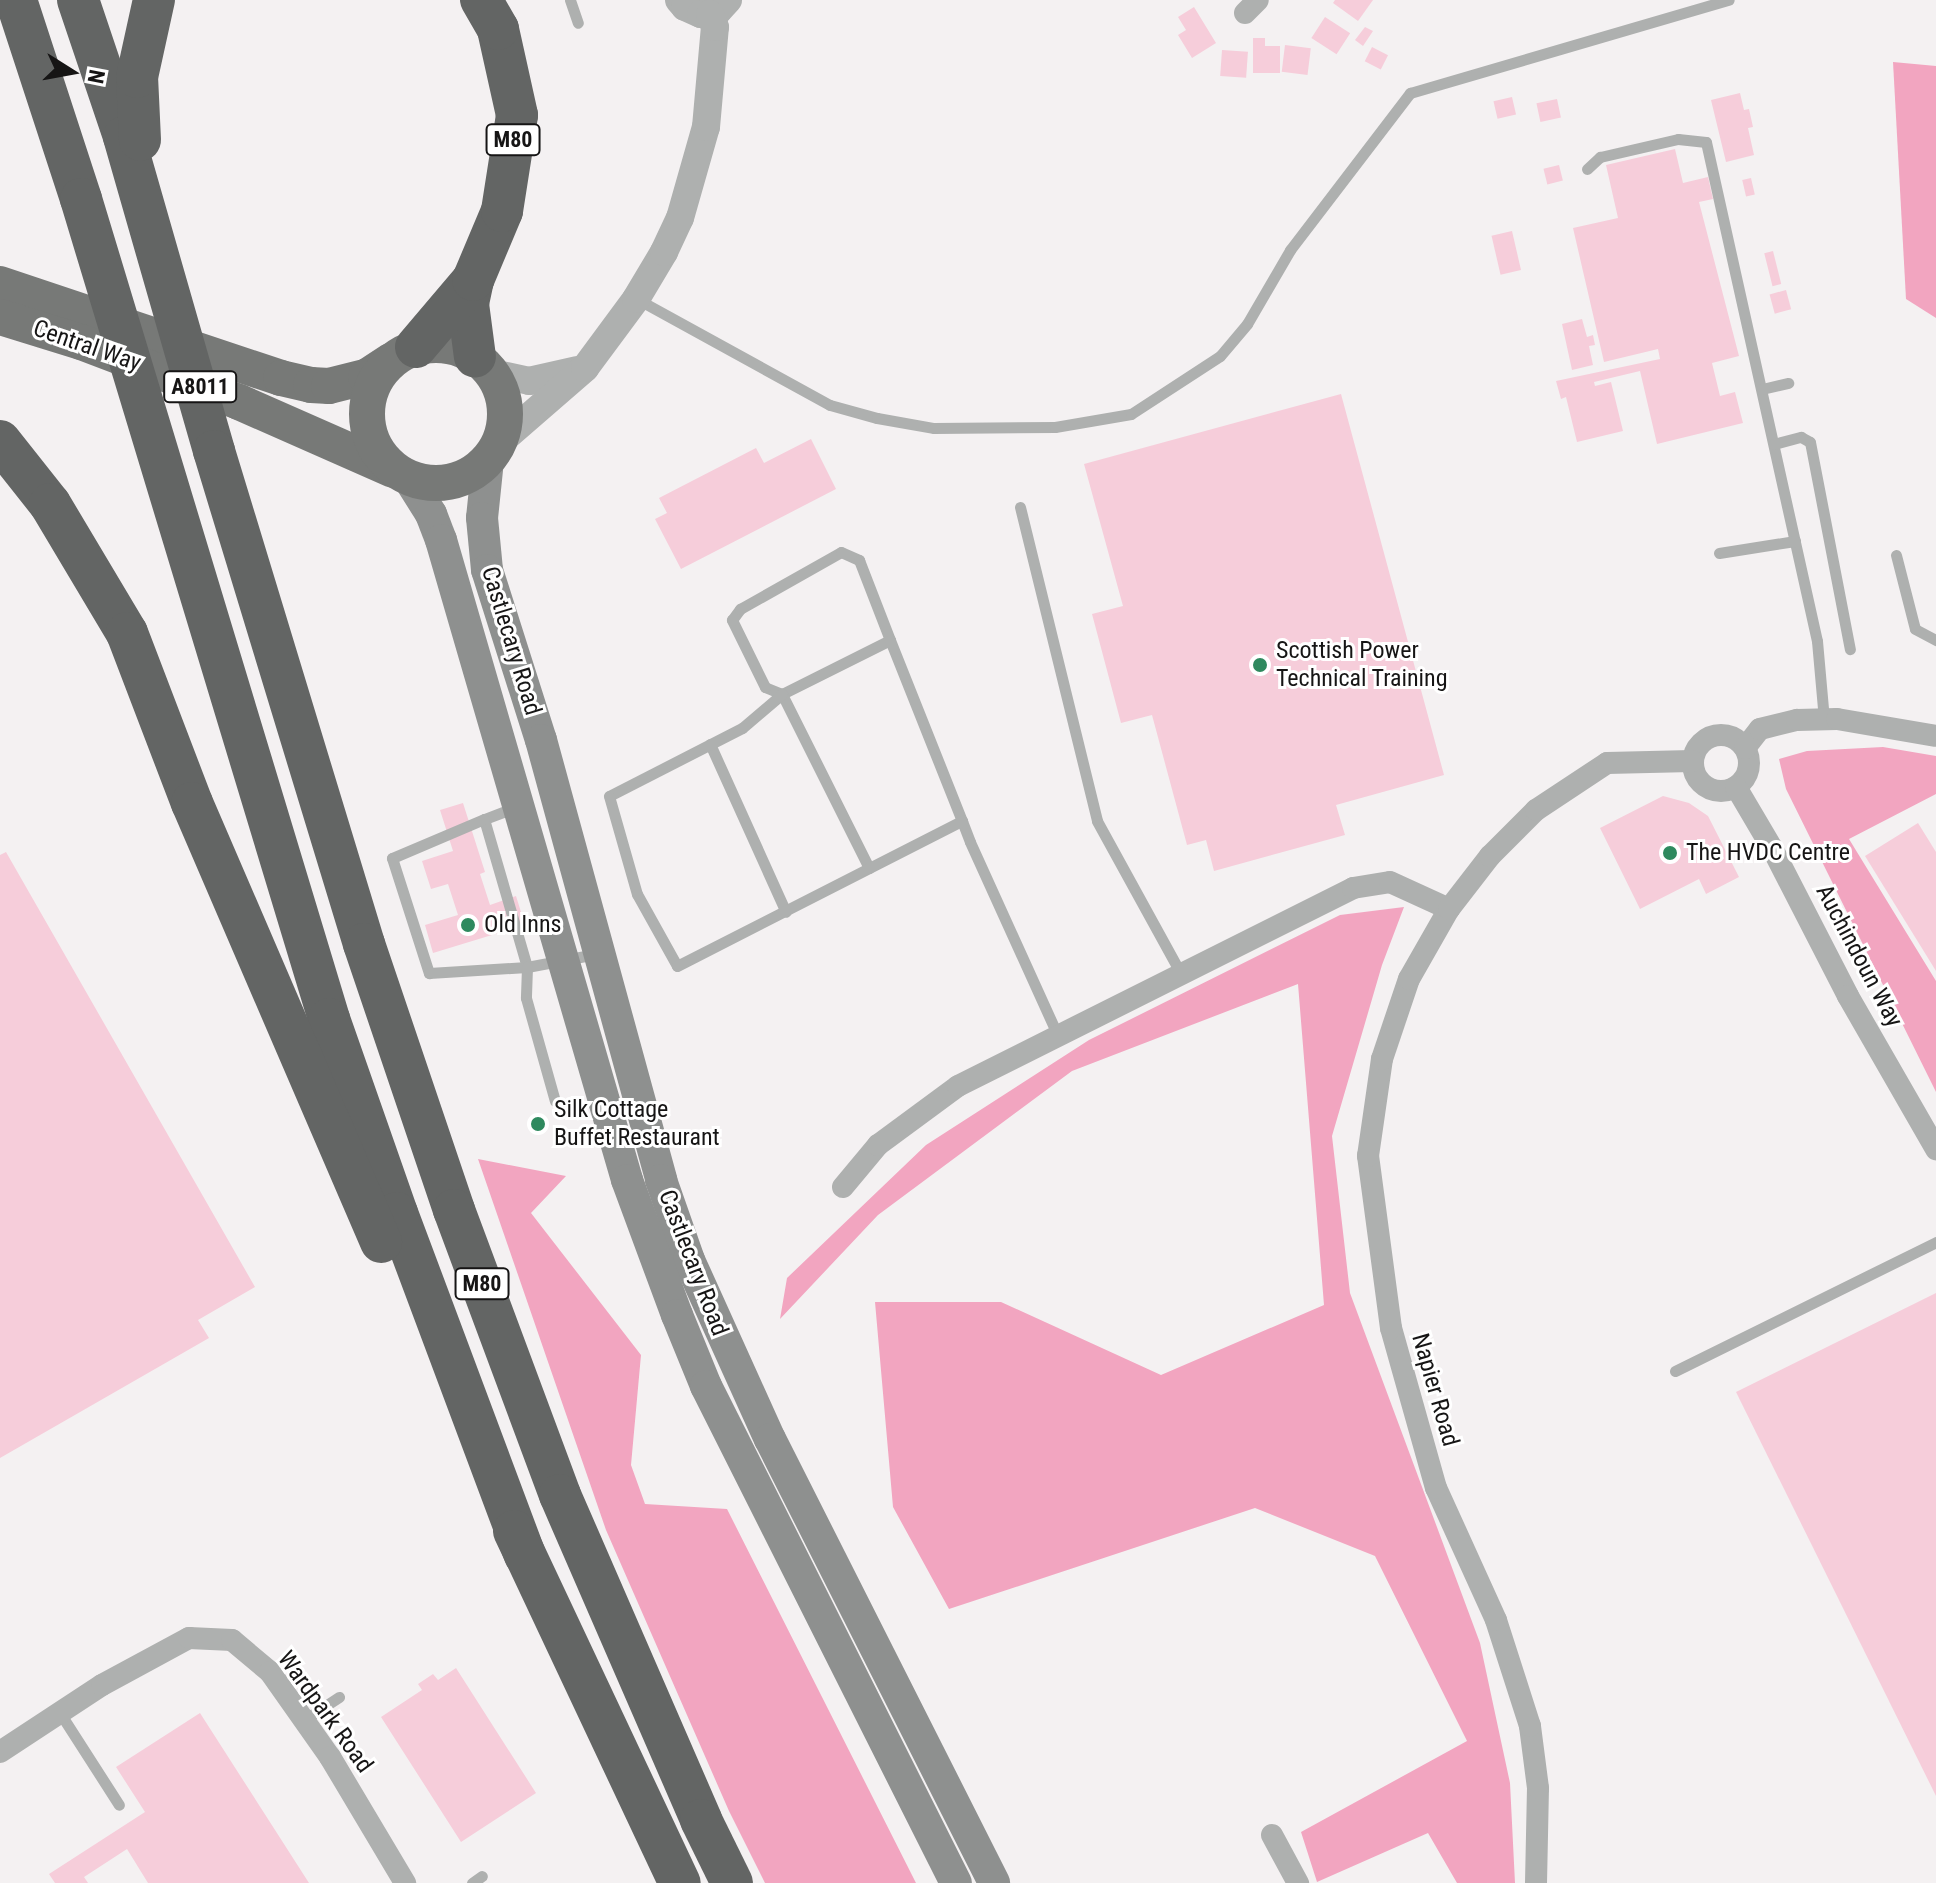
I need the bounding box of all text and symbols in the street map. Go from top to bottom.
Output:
north arrow [32,32,112,112]
text: N [82,68,110,86]
road number: M80 [485,122,541,158]
street label: Central Way [29,314,145,378]
road number: A8011 [162,369,238,405]
street label: Castlecary Road [475,563,547,719]
place label: Scottish Power Technical Training [1276,637,1448,693]
marker: Scottish Power Technical Training [1251,656,1269,674]
place label: The HVDC Centre [1686,839,1850,867]
marker: The HVDC Centre [1661,844,1679,862]
street label: Auchindoun Way [1809,880,1909,1032]
place label: Old Inns [484,911,562,939]
marker: Old Inns [459,916,477,934]
place label: Silk Cottage Buffet Restaurant [554,1096,720,1152]
marker: Silk Cottage Buffet Restaurant [529,1115,547,1133]
street label: Castlecary Road [652,1186,734,1340]
road number: M80 [454,1266,510,1302]
street label: Napier Road [1405,1330,1465,1450]
street label: Wardpark Road [271,1645,379,1779]

